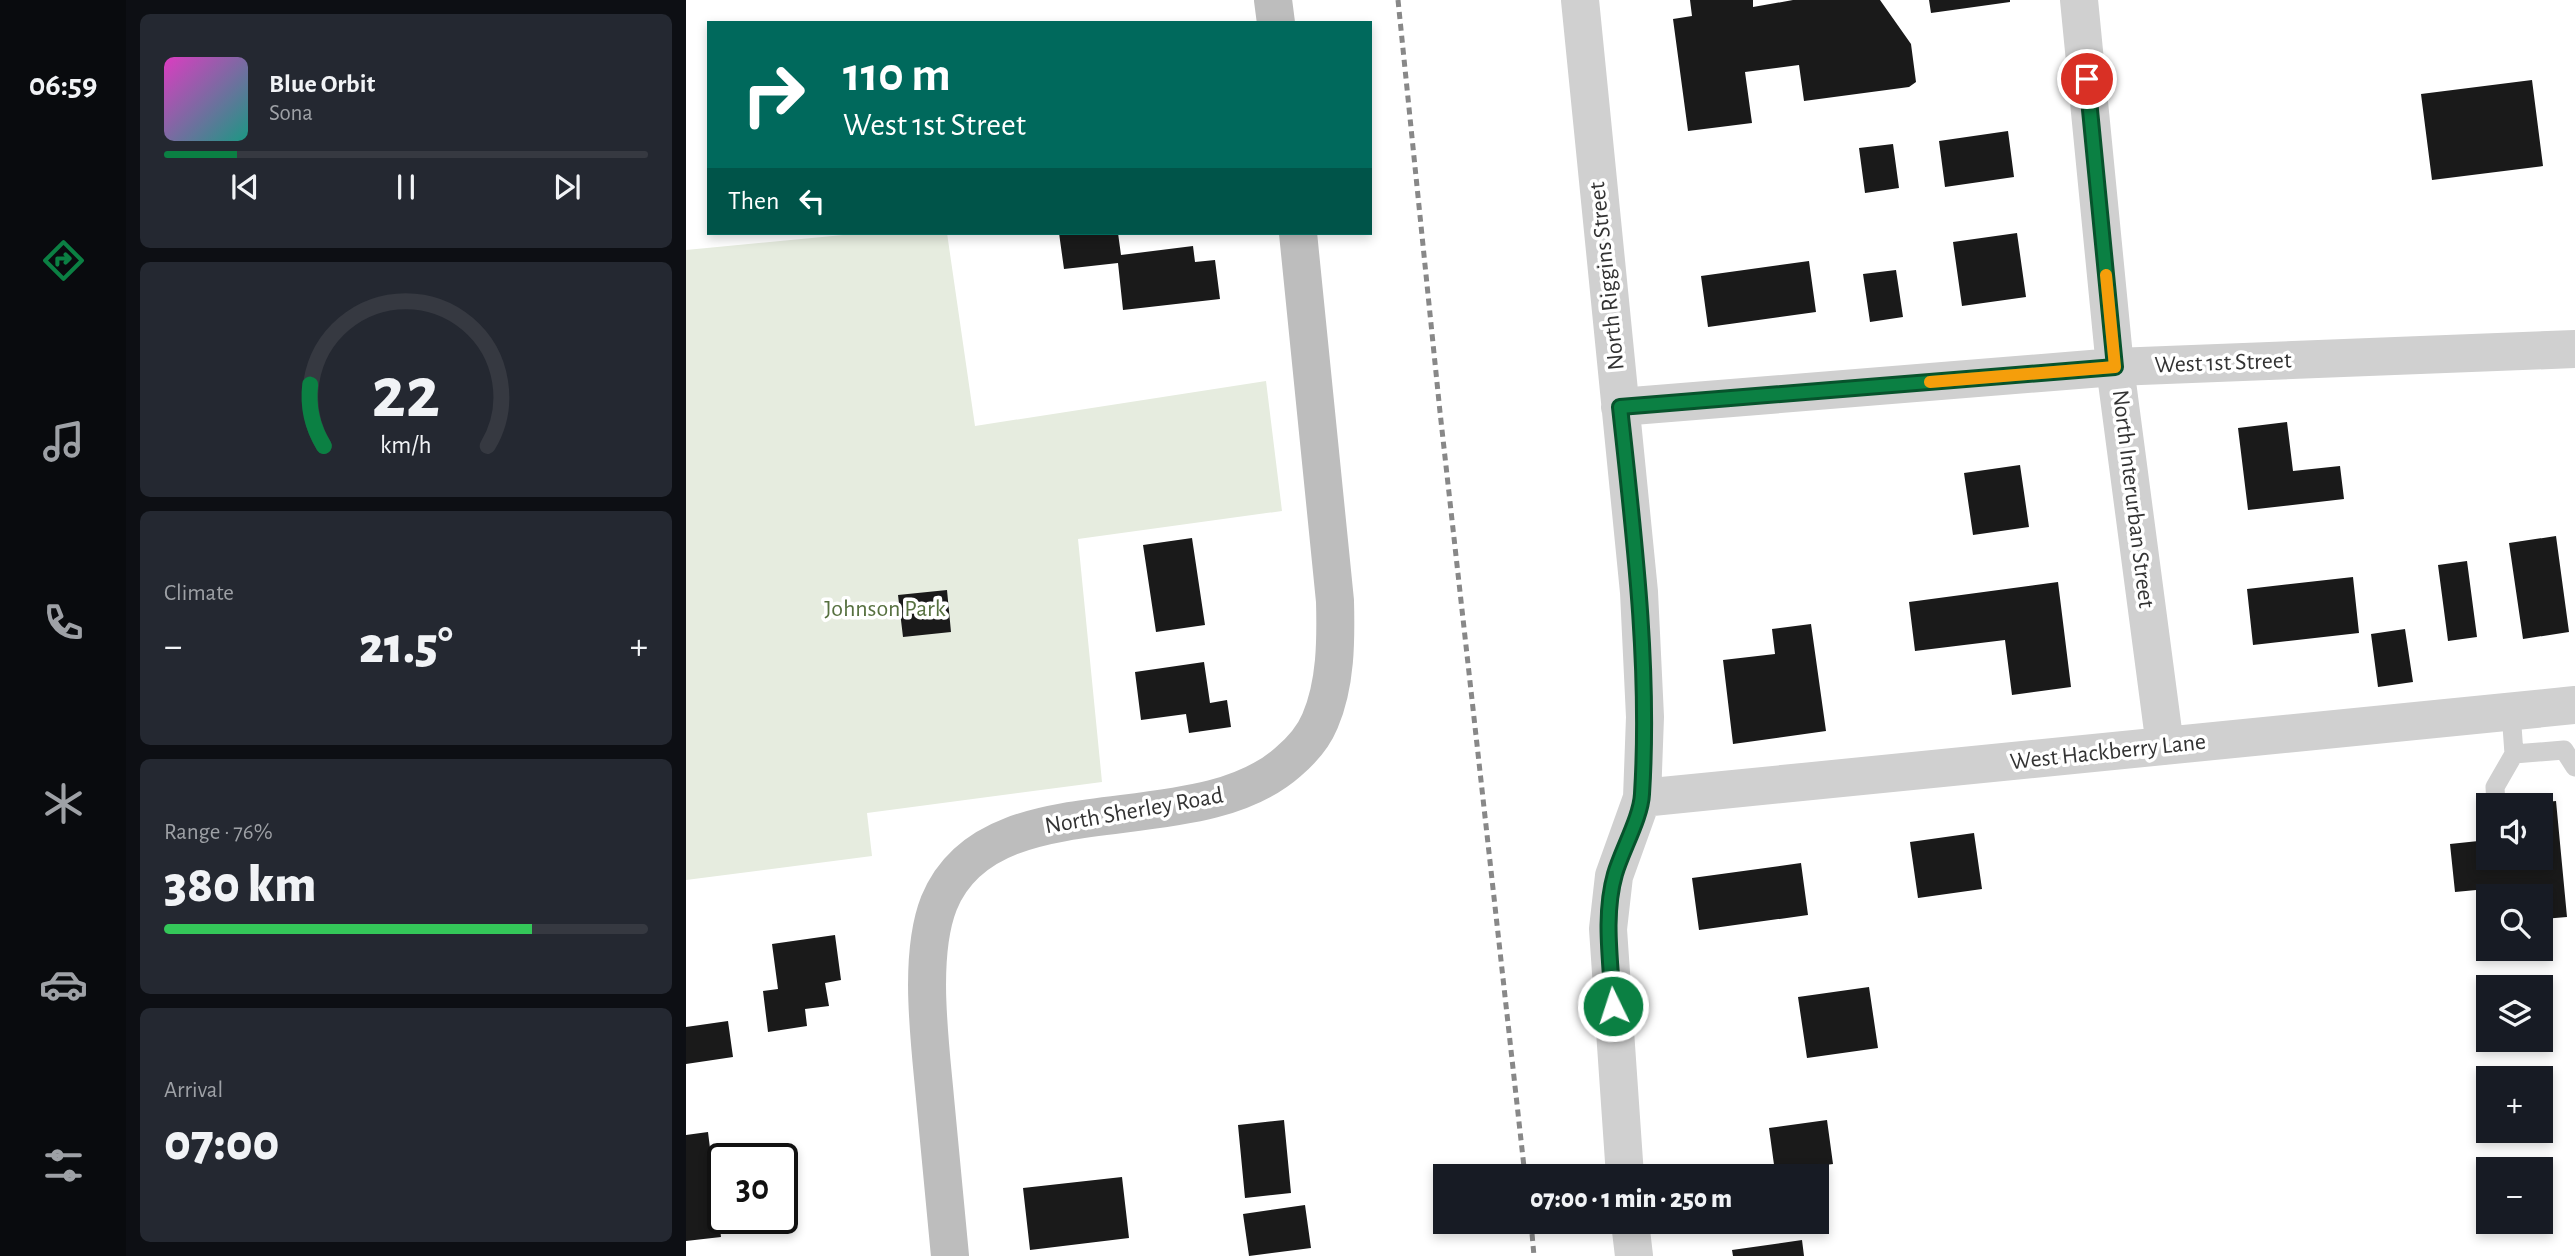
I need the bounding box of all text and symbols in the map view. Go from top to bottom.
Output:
icon: right [728,49,819,140]
pin [2057,49,2117,109]
text: 110 m [843,51,951,100]
icon: arrive [2068,60,2106,98]
text: 06:59 [29,69,97,101]
text: Blue Orbit [269,71,375,97]
text: Sona [269,102,313,125]
text: West 1st Street [843,109,1026,141]
icon: previous [226,168,264,206]
icon: pause [387,168,425,206]
icon: next [548,168,586,206]
street label: North Riggins Street [1585,180,1629,371]
icon: left [793,182,831,220]
text: Then [728,188,779,214]
icon: directions [39,236,88,285]
street label: West 1st Street [2154,349,2292,377]
text: 22 [372,358,440,431]
street label: North Interurban Street [2108,388,2158,610]
icon: music [39,417,88,466]
text: km/h [380,432,432,457]
text: Climate [164,582,234,605]
park label: Johnson Park [824,597,946,621]
icon: phone [39,598,88,647]
text: 21.5° [359,620,453,672]
text: − [164,628,182,666]
text: + [630,628,648,666]
street label: West Hackberry Lane [2009,730,2207,774]
icon: climate [39,779,88,828]
street label: North Sherley Road [1043,783,1225,839]
map controls [2476,793,2553,1234]
button: sound [2476,793,2553,870]
text: Range · 76% [164,821,273,844]
text: 380 km [164,859,316,911]
button: search [2476,884,2553,961]
icon: car [39,960,88,1009]
position arrow [1576,969,1650,1043]
button: layers [2476,975,2553,1052]
button: + [2476,1066,2553,1143]
text: Arrival [164,1079,223,1102]
text: 07:00 [164,1117,280,1169]
icon: filters [39,1141,88,1190]
speed limit sign: 30 [707,1143,798,1234]
button: − [2476,1157,2553,1234]
text: 07:00 · 1 min · 250 m [1530,1186,1732,1212]

